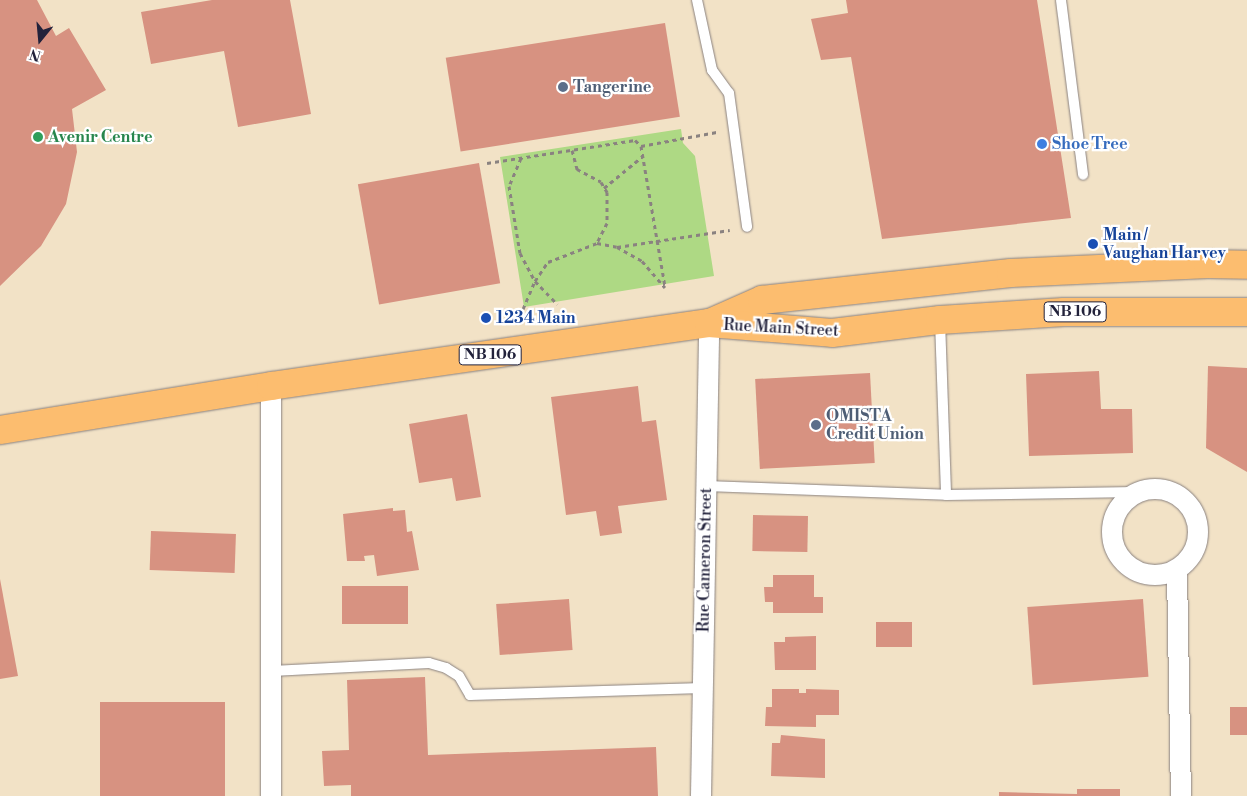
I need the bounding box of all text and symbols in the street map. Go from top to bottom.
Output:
north arrow [15,15,65,65]
text: N [28,44,44,65]
place label: Tangerine [573,77,651,97]
marker: Tangerine [557,81,569,93]
place label: Avenir Centre [48,127,153,147]
marker: Avenir Centre [32,131,44,143]
place label: Shoe Tree [1052,134,1128,154]
marker: Shoe Tree [1036,138,1048,150]
place label: Main / Vaughan Harvey [1103,225,1226,263]
marker: Main / Vaughan Harvey [1087,238,1099,250]
road number: NB 106 [1042,300,1108,324]
place label: 1234 Main [496,308,576,328]
marker: 1234 Main [480,312,492,324]
street label: Rue Main Street [723,315,839,341]
road number: NB 106 [458,342,522,368]
place label: OMISTA Credit Union [826,406,924,444]
marker: OMISTA Credit Union [810,419,822,431]
street label: Rue Cameron Street [694,487,716,633]

